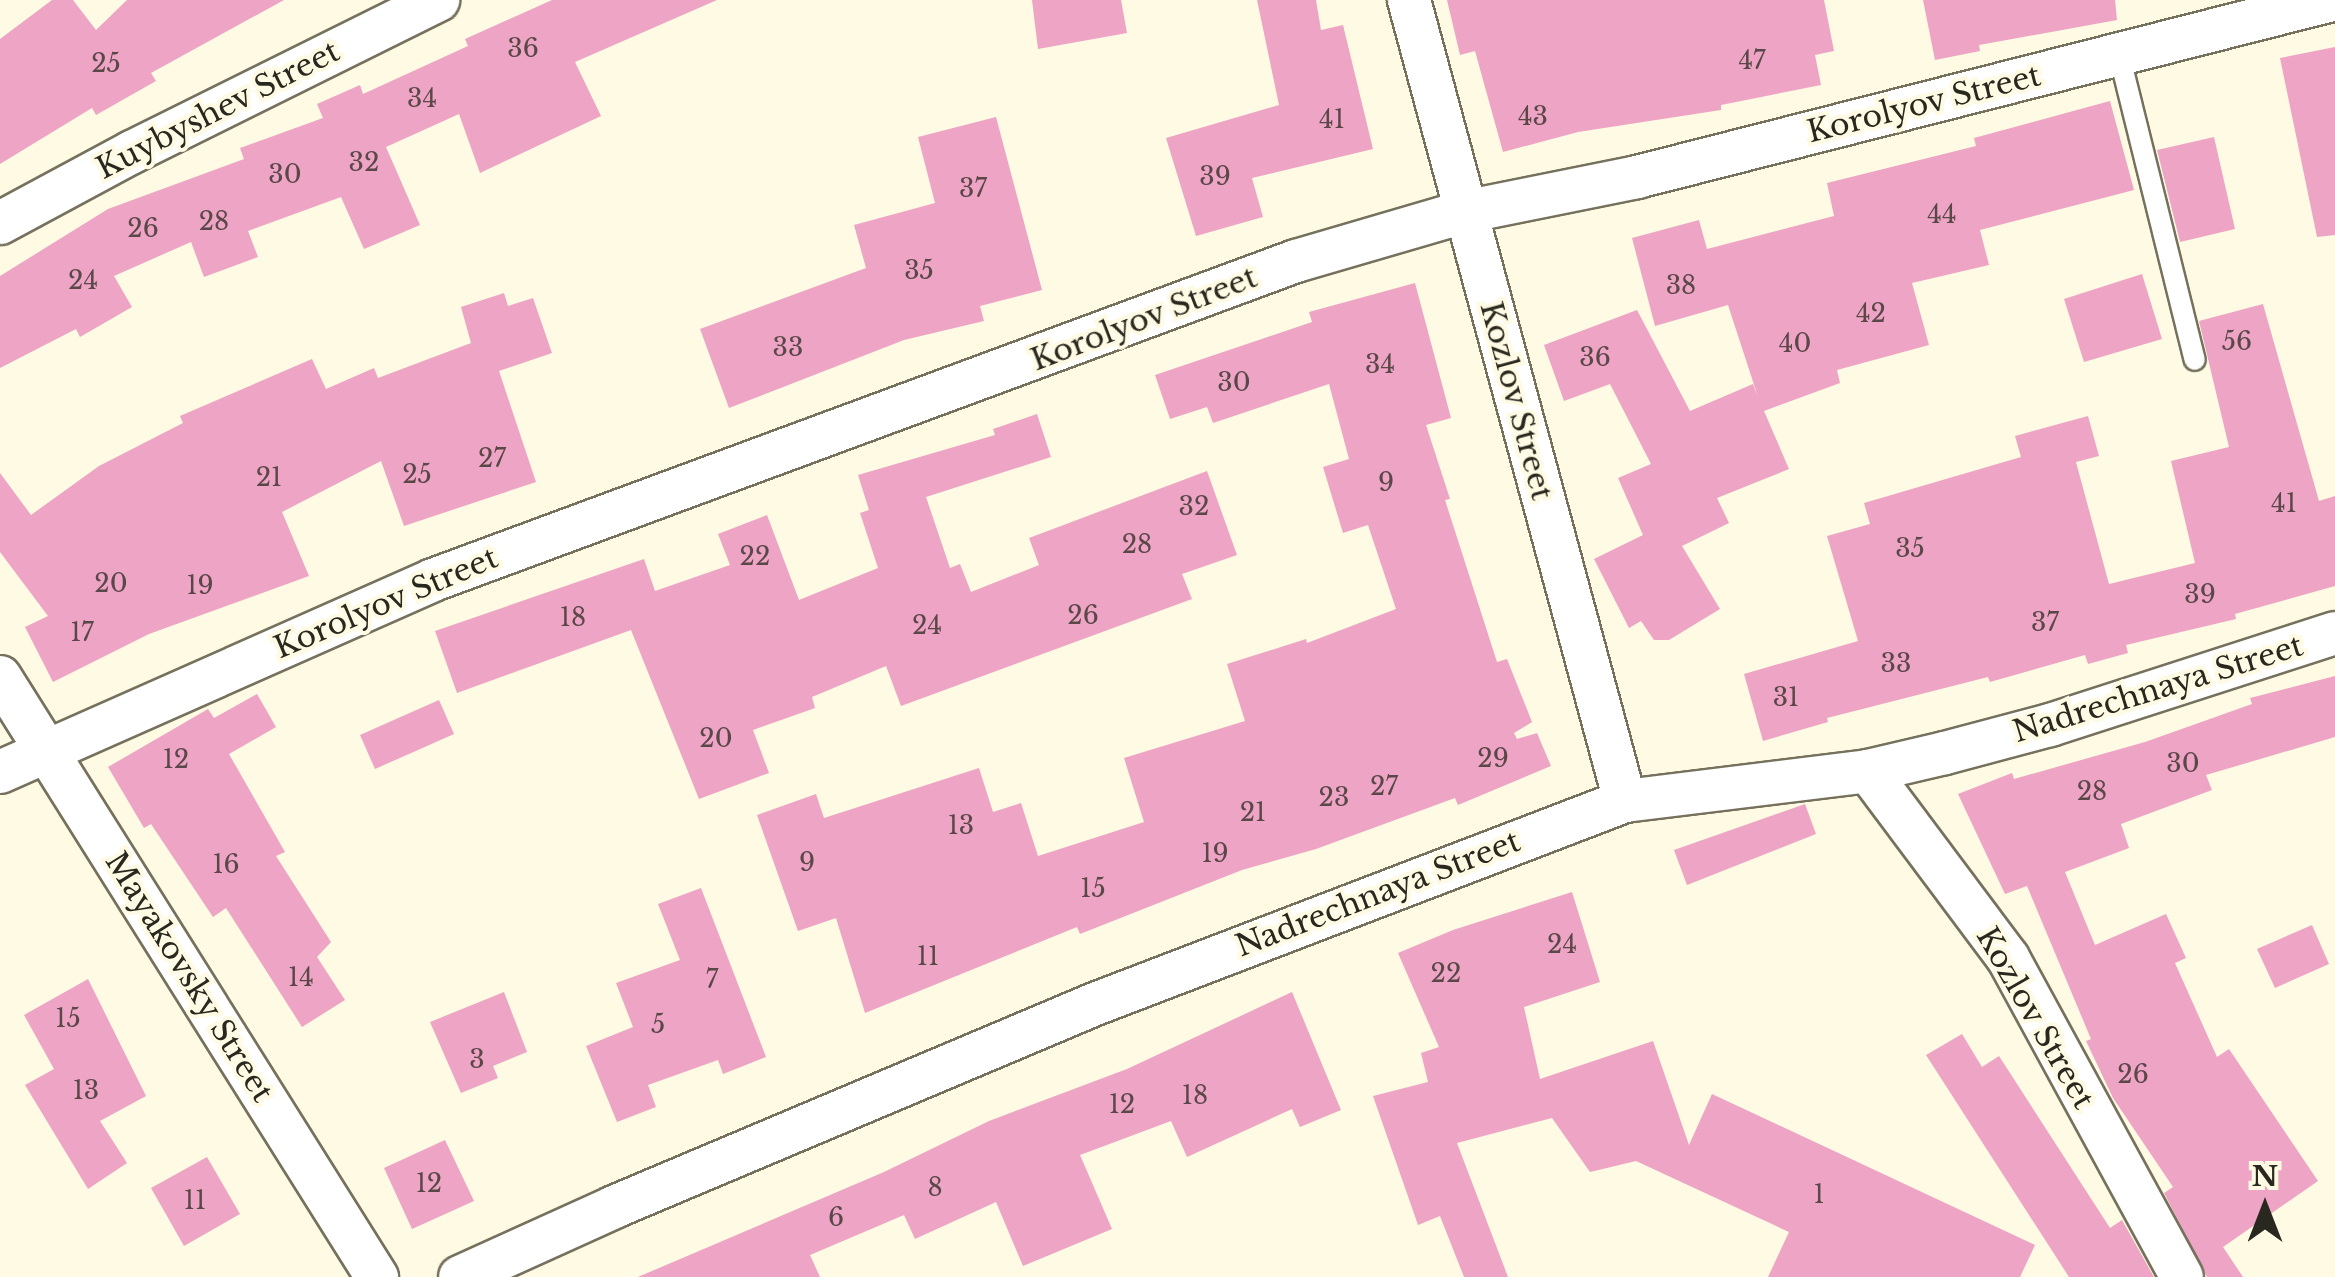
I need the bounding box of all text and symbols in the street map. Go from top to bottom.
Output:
street label: Kuybyshev Street [90,33,346,187]
house number: 36 [507,34,539,64]
house number: 47 [1738,46,1766,76]
house number: 25 [91,49,121,79]
street label: Korolyov Street [1803,58,2045,150]
house number: 34 [407,84,437,114]
house number: 43 [1518,102,1548,132]
house number: 41 [1319,105,1345,135]
house number: 32 [349,148,379,178]
house number: 30 [268,160,302,190]
house number: 39 [1199,162,1231,192]
house number: 37 [959,174,987,204]
house number: 44 [1927,200,1957,230]
house number: 28 [199,207,229,237]
house number: 26 [127,214,159,244]
house number: 35 [904,256,934,286]
street label: Korolyov Street [1026,259,1262,379]
house number: 24 [68,266,98,296]
house number: 38 [1666,271,1696,301]
street label: Kozlov Street [1472,298,1560,504]
house number: 42 [1856,299,1886,329]
house number: 56 [2222,327,2252,357]
house number: 40 [1779,329,1811,359]
house number: 33 [773,333,803,363]
house number: 36 [1579,343,1611,373]
house number: 34 [1365,350,1395,380]
house number: 30 [1217,368,1251,398]
house number: 27 [478,444,506,474]
house number: 25 [402,460,432,490]
house number: 21 [256,463,282,493]
house number: 9 [1378,468,1394,498]
house number: 41 [2271,489,2297,519]
house number: 32 [1179,492,1209,522]
house number: 28 [1122,530,1152,560]
house number: 35 [1895,534,1925,564]
street label: Korolyov Street [269,540,503,666]
house number: 22 [740,542,770,572]
house number: 20 [94,569,128,599]
house number: 19 [186,571,214,601]
house number: 39 [2184,580,2216,610]
house number: 26 [1067,601,1099,631]
house number: 18 [560,603,586,633]
house number: 37 [2031,608,2059,638]
house number: 24 [912,611,942,641]
house number: 17 [70,618,94,648]
street label: Nadrechnaya Street [2008,628,2308,750]
house number: 33 [1881,649,1911,679]
house number: 31 [1773,683,1799,713]
house number: 20 [699,724,733,754]
house number: 29 [1477,744,1509,774]
house number: 12 [163,745,189,775]
house number: 30 [2166,749,2200,779]
house number: 27 [1370,772,1398,802]
house number: 28 [2077,777,2107,807]
house number: 23 [1319,783,1349,813]
house number: 21 [1240,798,1266,828]
house number: 13 [948,811,974,841]
street label: Nadrechnaya Street [1231,823,1525,965]
house number: 19 [1201,839,1229,869]
street label: Mayakovsky Street [97,845,281,1109]
house number: 9 [799,848,815,878]
house number: 16 [212,850,240,880]
house number: 15 [1080,874,1106,904]
street label: Kozlov Street [1968,920,2102,1116]
house number: 24 [1547,930,1577,960]
house number: 11 [917,942,939,972]
house number: 22 [1431,959,1461,989]
house number: 14 [288,963,314,993]
house number: 7 [706,965,718,995]
house number: 15 [55,1004,81,1034]
house number: 5 [651,1010,665,1040]
house number: 3 [469,1045,485,1075]
house number: 26 [2117,1060,2149,1090]
house number: 13 [73,1076,99,1106]
house number: 18 [1182,1081,1208,1111]
house number: 12 [1109,1090,1135,1120]
north arrow [2215,1157,2315,1257]
text: N [2252,1159,2278,1194]
house number: 12 [416,1169,442,1199]
house number: 8 [927,1173,943,1203]
house number: 1 [1813,1180,1825,1210]
house number: 11 [184,1186,206,1216]
house number: 6 [828,1203,844,1233]

